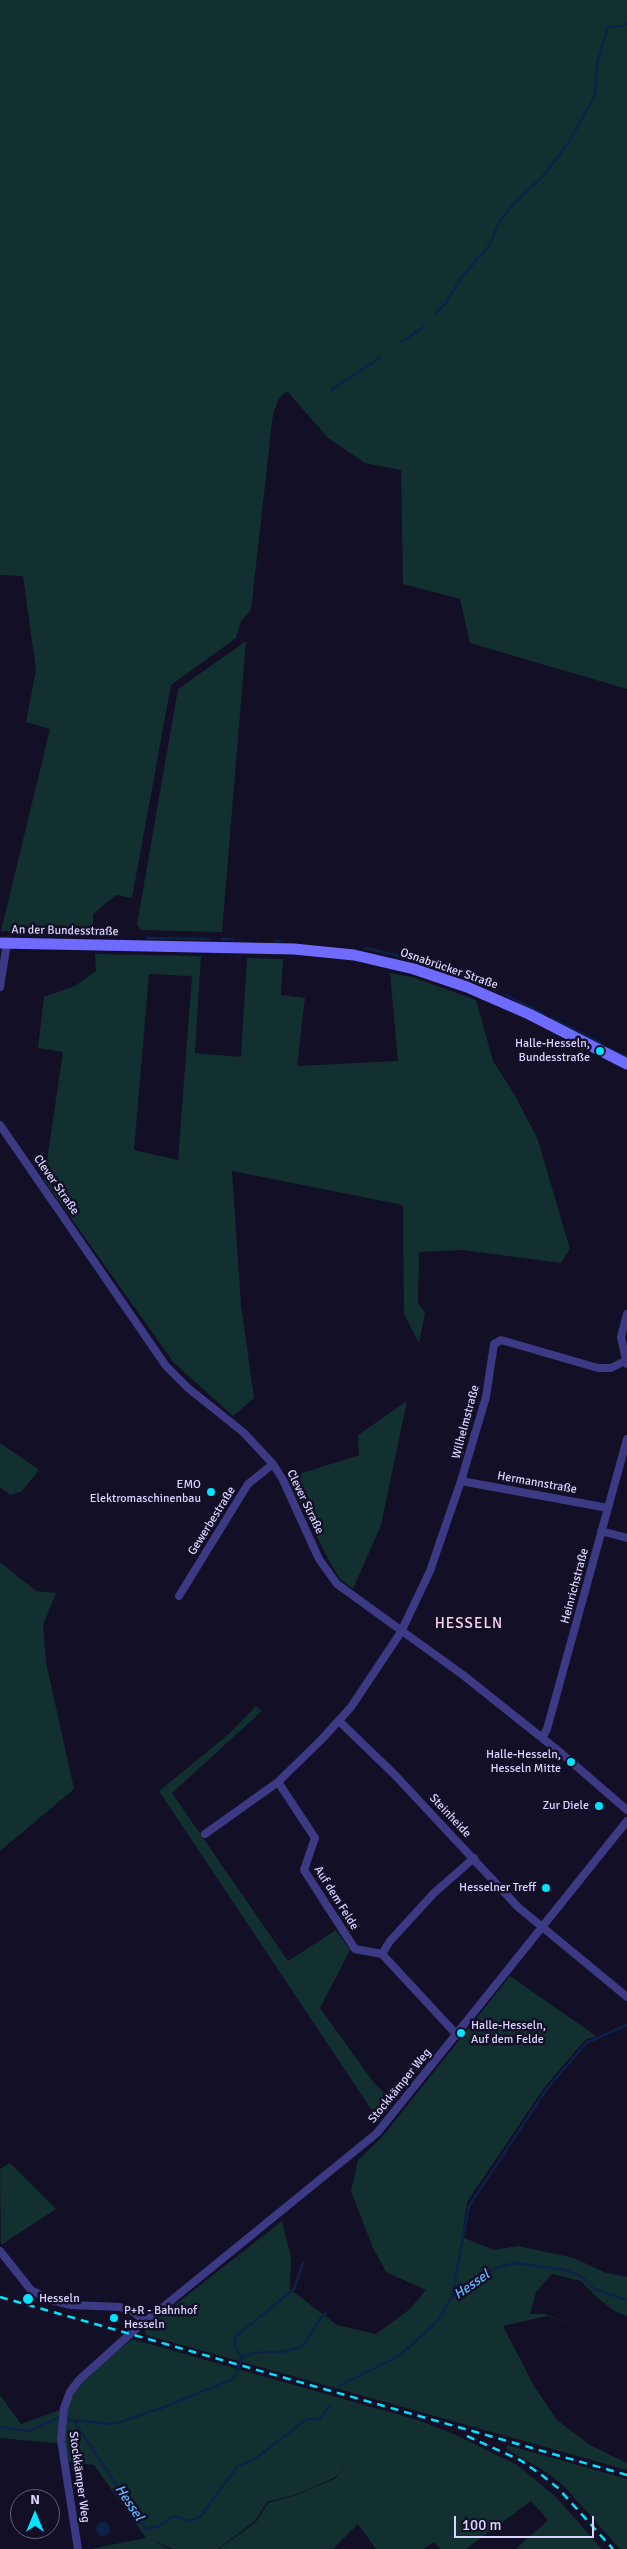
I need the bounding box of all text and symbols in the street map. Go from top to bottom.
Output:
street label: An der Bundesstraße [11,923,119,939]
street label: Osnabrücker Straße [398,946,500,992]
place label: Halle-Hesseln, Bundesstraße [515,1037,590,1065]
marker: Halle-Hesseln, Bundesstraße [594,1045,606,1057]
street label: Clever Straße [30,1152,82,1218]
street label: Wilhelmstraße [449,1383,483,1461]
street label: Clever Straße [283,1468,327,1536]
street label: Hermannstraße [496,1469,578,1497]
place label: EMO Elektromaschinenbau [90,1478,201,1506]
street label: Gewerbestraße [185,1484,239,1558]
marker: EMO Elektromaschinenbau [205,1486,217,1498]
street label: Heinrichstraße [558,1547,592,1625]
district label: HESSELN [434,1615,504,1633]
place label: Halle-Hesseln, Hesseln Mitte [486,1748,561,1776]
marker: Halle-Hesseln, Hesseln Mitte [565,1756,577,1768]
street label: Steinheide [426,1791,474,1841]
place label: Zur Diele [543,1799,589,1813]
marker: Zur Diele [593,1800,605,1812]
street label: Auf dem Felde [311,1863,361,1933]
place label: Hesselner Treff [459,1881,536,1895]
marker: Hesselner Treff [540,1882,552,1894]
place label: Halle-Hesseln, Auf dem Felde [471,2019,546,2047]
marker: Halle-Hesseln, Auf dem Felde [455,2027,467,2039]
street label: Stockkämper Weg [366,2046,434,2126]
water label: Hessel [451,2267,493,2303]
marker: Hesseln [21,2292,35,2306]
place label: Hesseln [39,2292,80,2306]
place label: P+R - Bahnhof Hesseln [124,2304,197,2332]
marker: P+R - Bahnhof Hesseln [108,2312,120,2324]
street label: Stockkämper Weg [65,2431,93,2523]
water label: Hessel [111,2482,147,2524]
north arrow [10,2489,60,2539]
text: N [30,2491,40,2508]
scale bar [457,2506,597,2538]
text: 100 m [462,2516,502,2534]

